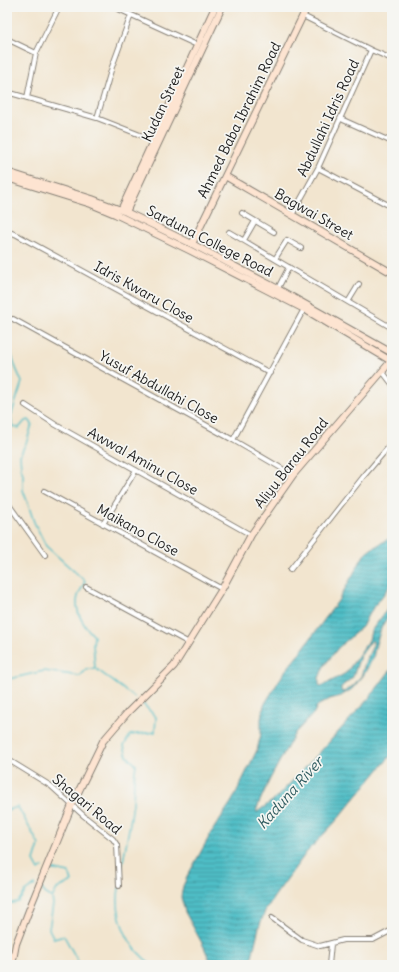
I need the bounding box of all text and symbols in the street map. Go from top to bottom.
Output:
street label: Ahmed Baba Ibrahim Road [193,39,285,201]
street label: Abdullahi Idris Road [293,56,363,180]
street label: Kudan Street [138,63,189,145]
street label: Bagwai Street [271,184,357,244]
street label: Sarduna College Road [144,201,276,281]
street label: Idris Kwaru Close [91,257,197,327]
street label: Yusuf Abdullahi Close [96,347,222,427]
street label: Aliyu Barau Road [250,414,332,512]
street label: Awwal Aminu Close [85,423,201,499]
street label: Maikano Close [94,500,182,560]
water label: Kaduna River [252,751,328,833]
street label: Shagari Road [49,770,125,838]

